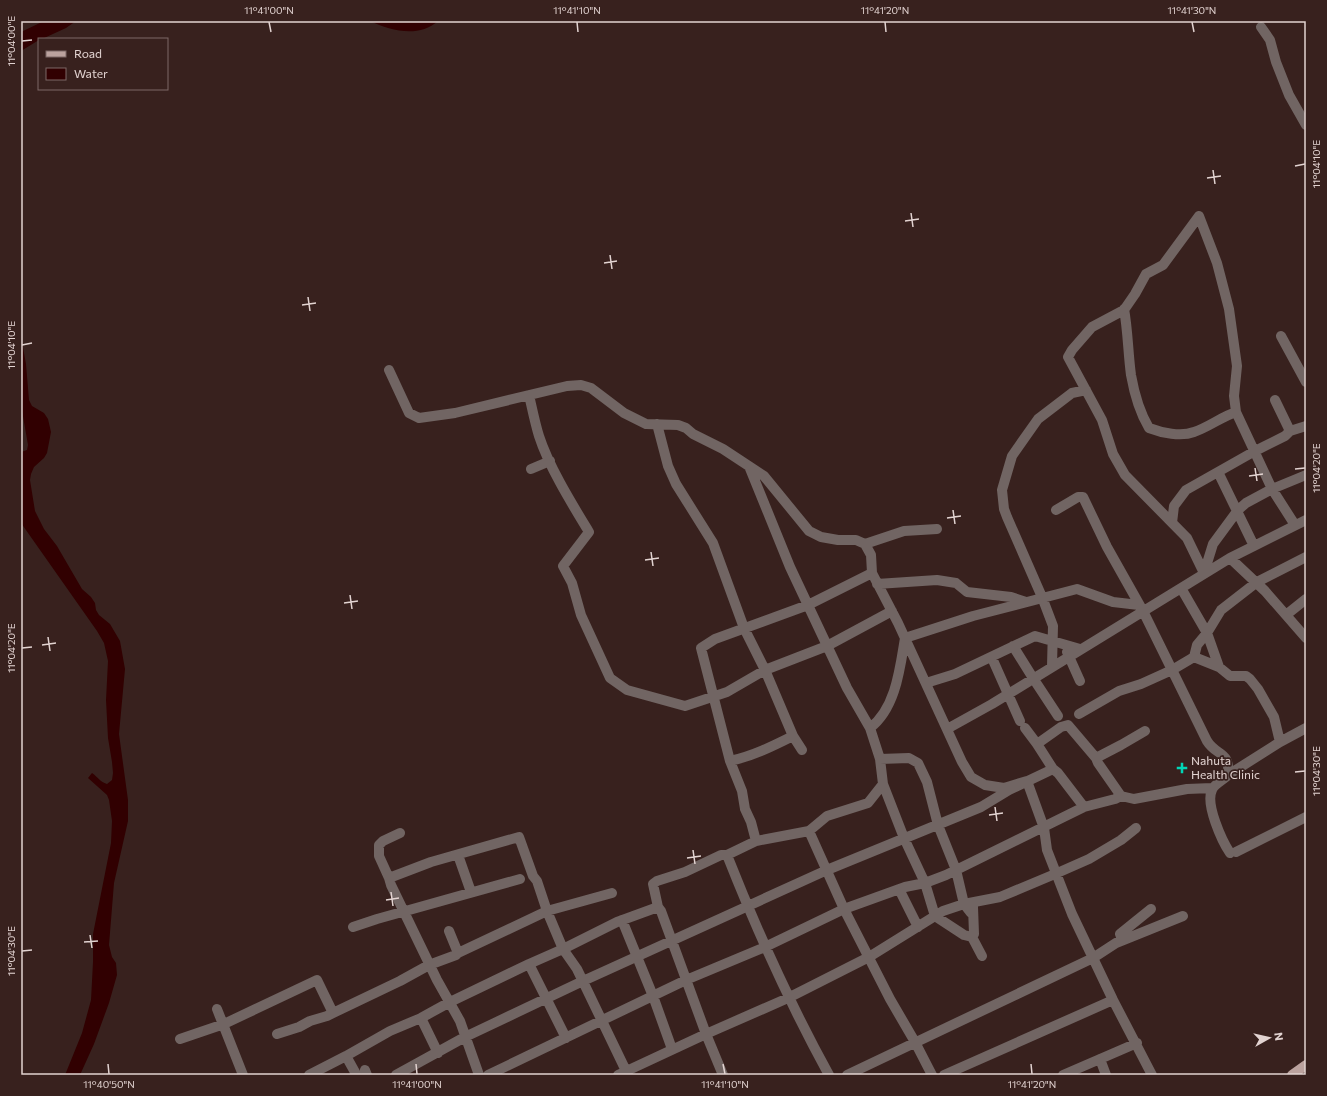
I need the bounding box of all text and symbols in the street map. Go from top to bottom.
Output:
text: 11°41'00"N [244,4,294,16]
text: 11°41'10"N [553,4,601,16]
text: 11°41'20"N [861,4,909,16]
text: 11°41'30"N [1168,4,1216,16]
text: 11°04'00"E [5,16,17,66]
legend [38,38,168,90]
text: Road [74,46,102,60]
text: Water [74,66,108,80]
text: 11°04'10"E [1310,140,1322,188]
text: 11°04'10"E [5,321,17,369]
text: 11°04'20"E [1310,443,1322,493]
text: 11°04'20"E [5,623,17,673]
text: 11°04'30"E [1310,746,1322,796]
place label: Nahuta Health Clinic [1191,753,1260,781]
marker: Nahuta Health Clinic [1176,762,1188,774]
text: 11°04'30"E [5,926,17,976]
north arrow [1249,1018,1289,1058]
text: N [1272,1032,1286,1042]
text: 11°40'50"N [83,1078,135,1090]
text: 11°41'00"N [392,1078,442,1090]
text: 11°41'10"N [701,1078,749,1090]
text: 11°41'20"N [1008,1078,1056,1090]

